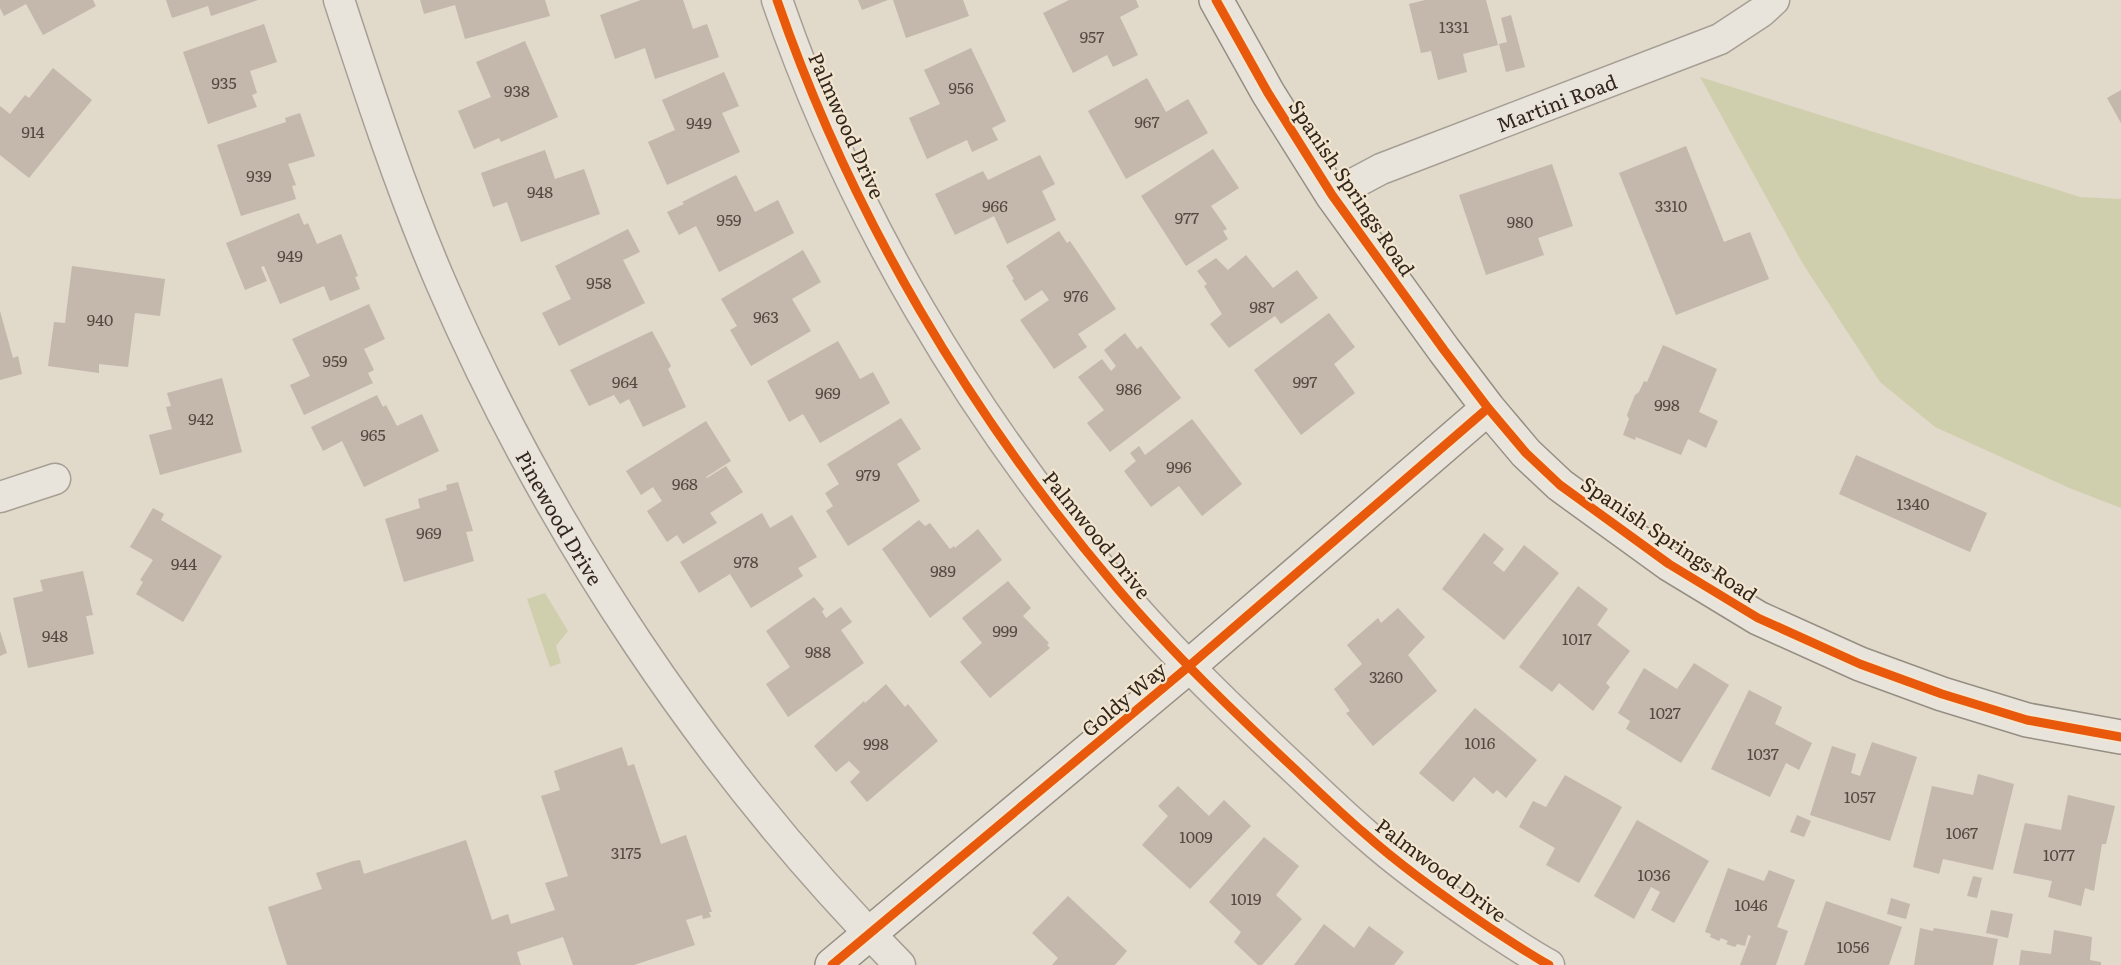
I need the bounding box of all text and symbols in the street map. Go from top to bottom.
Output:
house number: 1331 [1439,14,1469,38]
house number: 957 [1080,24,1104,48]
street label: Palmwood Drive [802,47,894,203]
street label: Martini Road [1491,65,1621,139]
house number: 935 [211,70,237,94]
house number: 956 [948,75,974,99]
house number: 938 [504,78,530,102]
street label: Spanish Springs Road [1283,93,1423,281]
house number: 967 [1134,109,1160,133]
house number: 949 [686,110,712,134]
house number: 914 [21,119,45,143]
house number: 939 [246,163,272,187]
house number: 948 [527,179,553,203]
house number: 966 [982,193,1008,217]
house number: 3310 [1655,193,1687,217]
house number: 977 [1175,205,1199,229]
house number: 959 [717,207,741,231]
house number: 980 [1507,209,1533,233]
house number: 949 [277,243,303,267]
house number: 958 [586,270,612,294]
house number: 976 [1064,283,1089,307]
house number: 987 [1249,294,1275,318]
house number: 963 [753,304,779,328]
house number: 940 [87,307,113,331]
house number: 959 [323,348,347,372]
house number: 964 [612,369,638,393]
house number: 997 [1293,369,1317,393]
house number: 986 [1116,376,1142,400]
house number: 969 [815,380,841,404]
house number: 998 [1654,392,1680,416]
house number: 942 [188,406,214,430]
house number: 965 [360,422,386,446]
street label: Pinewood Drive [509,445,611,590]
house number: 996 [1166,454,1192,478]
house number: 979 [856,462,880,486]
street label: Palmwood Drive [1037,463,1159,605]
street label: Spanish Springs Road [1576,468,1764,608]
house number: 968 [672,471,698,495]
house number: 1340 [1896,491,1930,515]
house number: 969 [416,520,442,544]
house number: 978 [733,549,759,573]
house number: 944 [171,551,197,575]
house number: 989 [930,558,956,582]
house number: 999 [992,618,1018,642]
house number: 948 [42,623,68,647]
house number: 1017 [1562,626,1592,650]
house number: 988 [805,639,831,663]
street label: Goldy Way [1074,653,1172,743]
house number: 3260 [1369,664,1403,688]
house number: 1027 [1649,700,1681,724]
house number: 1016 [1465,730,1496,754]
house number: 998 [863,731,889,755]
house number: 1037 [1747,741,1779,765]
house number: 1057 [1844,784,1876,808]
street label: Palmwood Drive [1370,810,1514,928]
house number: 1067 [1946,820,1978,844]
house number: 1009 [1179,824,1213,848]
house number: 3175 [611,840,641,864]
house number: 1077 [2043,842,2075,866]
house number: 1036 [1638,862,1671,886]
house number: 1019 [1231,886,1261,910]
house number: 1046 [1734,892,1768,916]
house number: 1056 [1837,934,1870,958]

